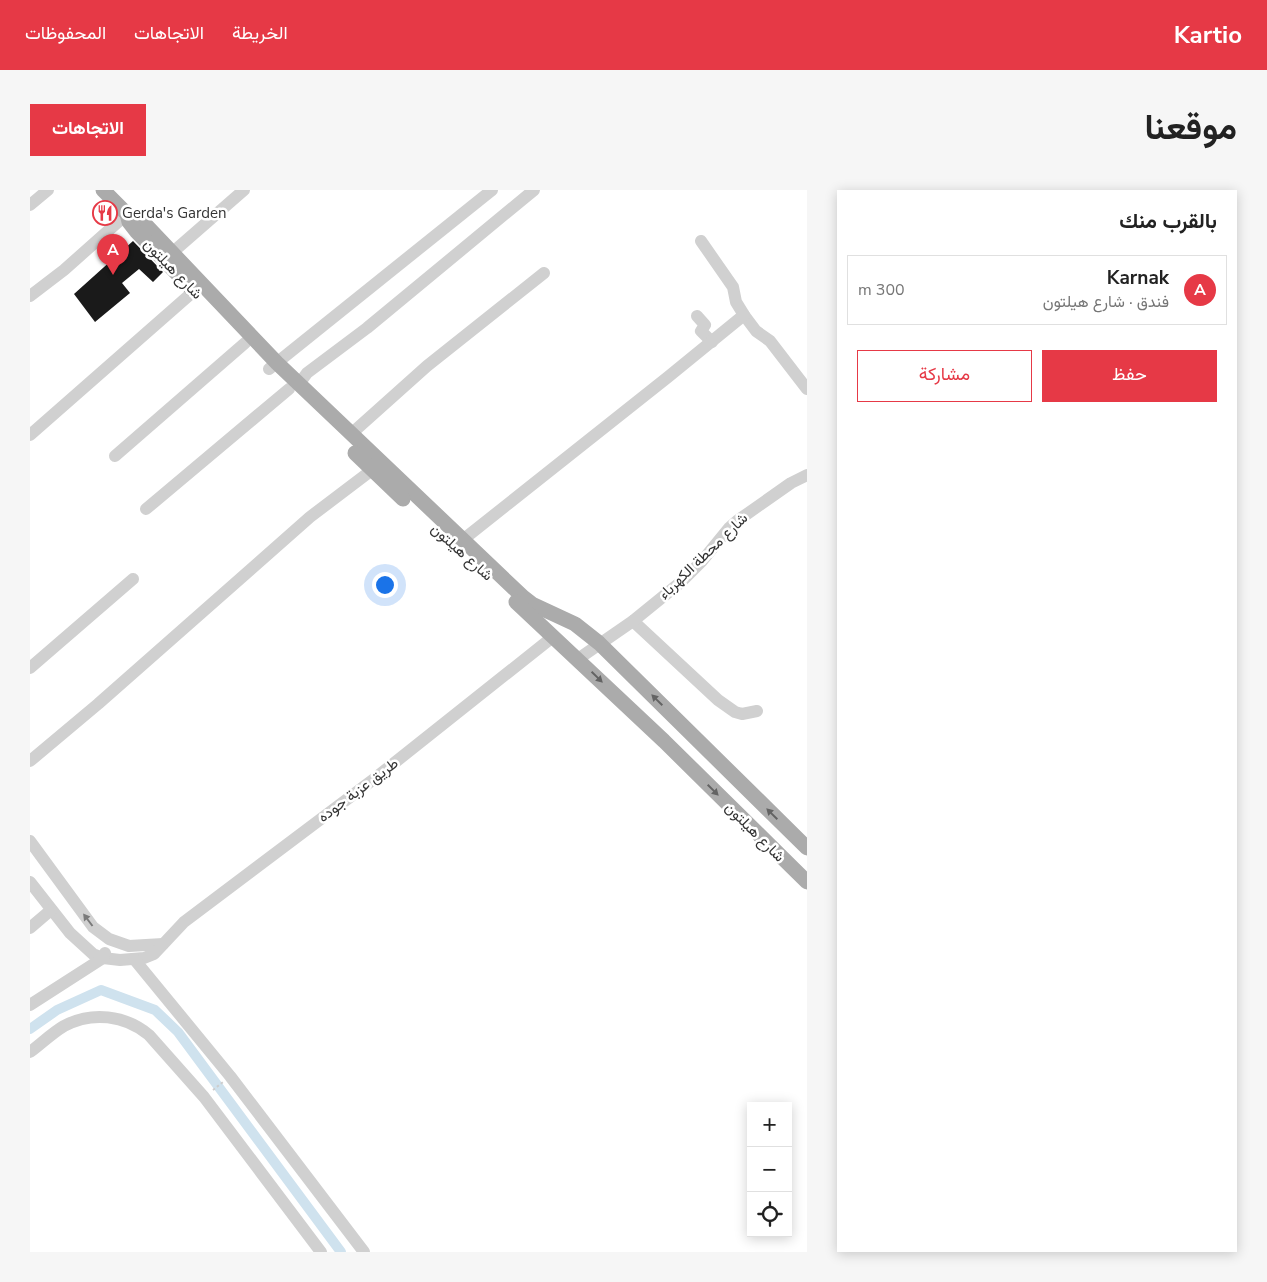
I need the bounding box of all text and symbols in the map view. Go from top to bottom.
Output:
text: Kartio [1174,19,1242,51]
text: المحفوظات [25,21,106,45]
text: الاتجاهات [134,21,204,45]
text: الخريطة [232,21,288,45]
button: الاتجاهات [30,104,146,156]
text: موقعنا [1144,104,1237,151]
restaurant icon: Gerda's Garden [92,200,118,226]
place label: Gerda's Garden [122,203,227,223]
text: بالقرب منك [1119,207,1217,235]
pin: A [97,234,129,275]
street label: شارع هيلتون [138,234,207,304]
text: Karnak [1107,265,1169,291]
text: 300 m [858,279,905,301]
text: A [1194,279,1206,301]
text: فندق · شارع هيلتون [1043,291,1169,313]
button: مشاركة [857,350,1032,402]
button: حفظ [1042,350,1217,402]
street label: شارع محطة الكهرباء [654,508,753,604]
street label: شارع هيلتون [426,519,497,586]
your location [372,572,398,598]
one-way arrow [590,671,602,683]
one-way arrow [651,694,663,706]
street label: طريق عزبة جوده [314,753,402,827]
one-way arrow [707,784,719,796]
street label: شارع هيلتون [720,798,789,867]
one-way arrow [767,808,779,820]
one-way arrow [83,913,93,927]
map controls [747,1102,792,1237]
button: + [747,1102,792,1147]
button: − [747,1147,792,1192]
button: locate [747,1192,792,1237]

